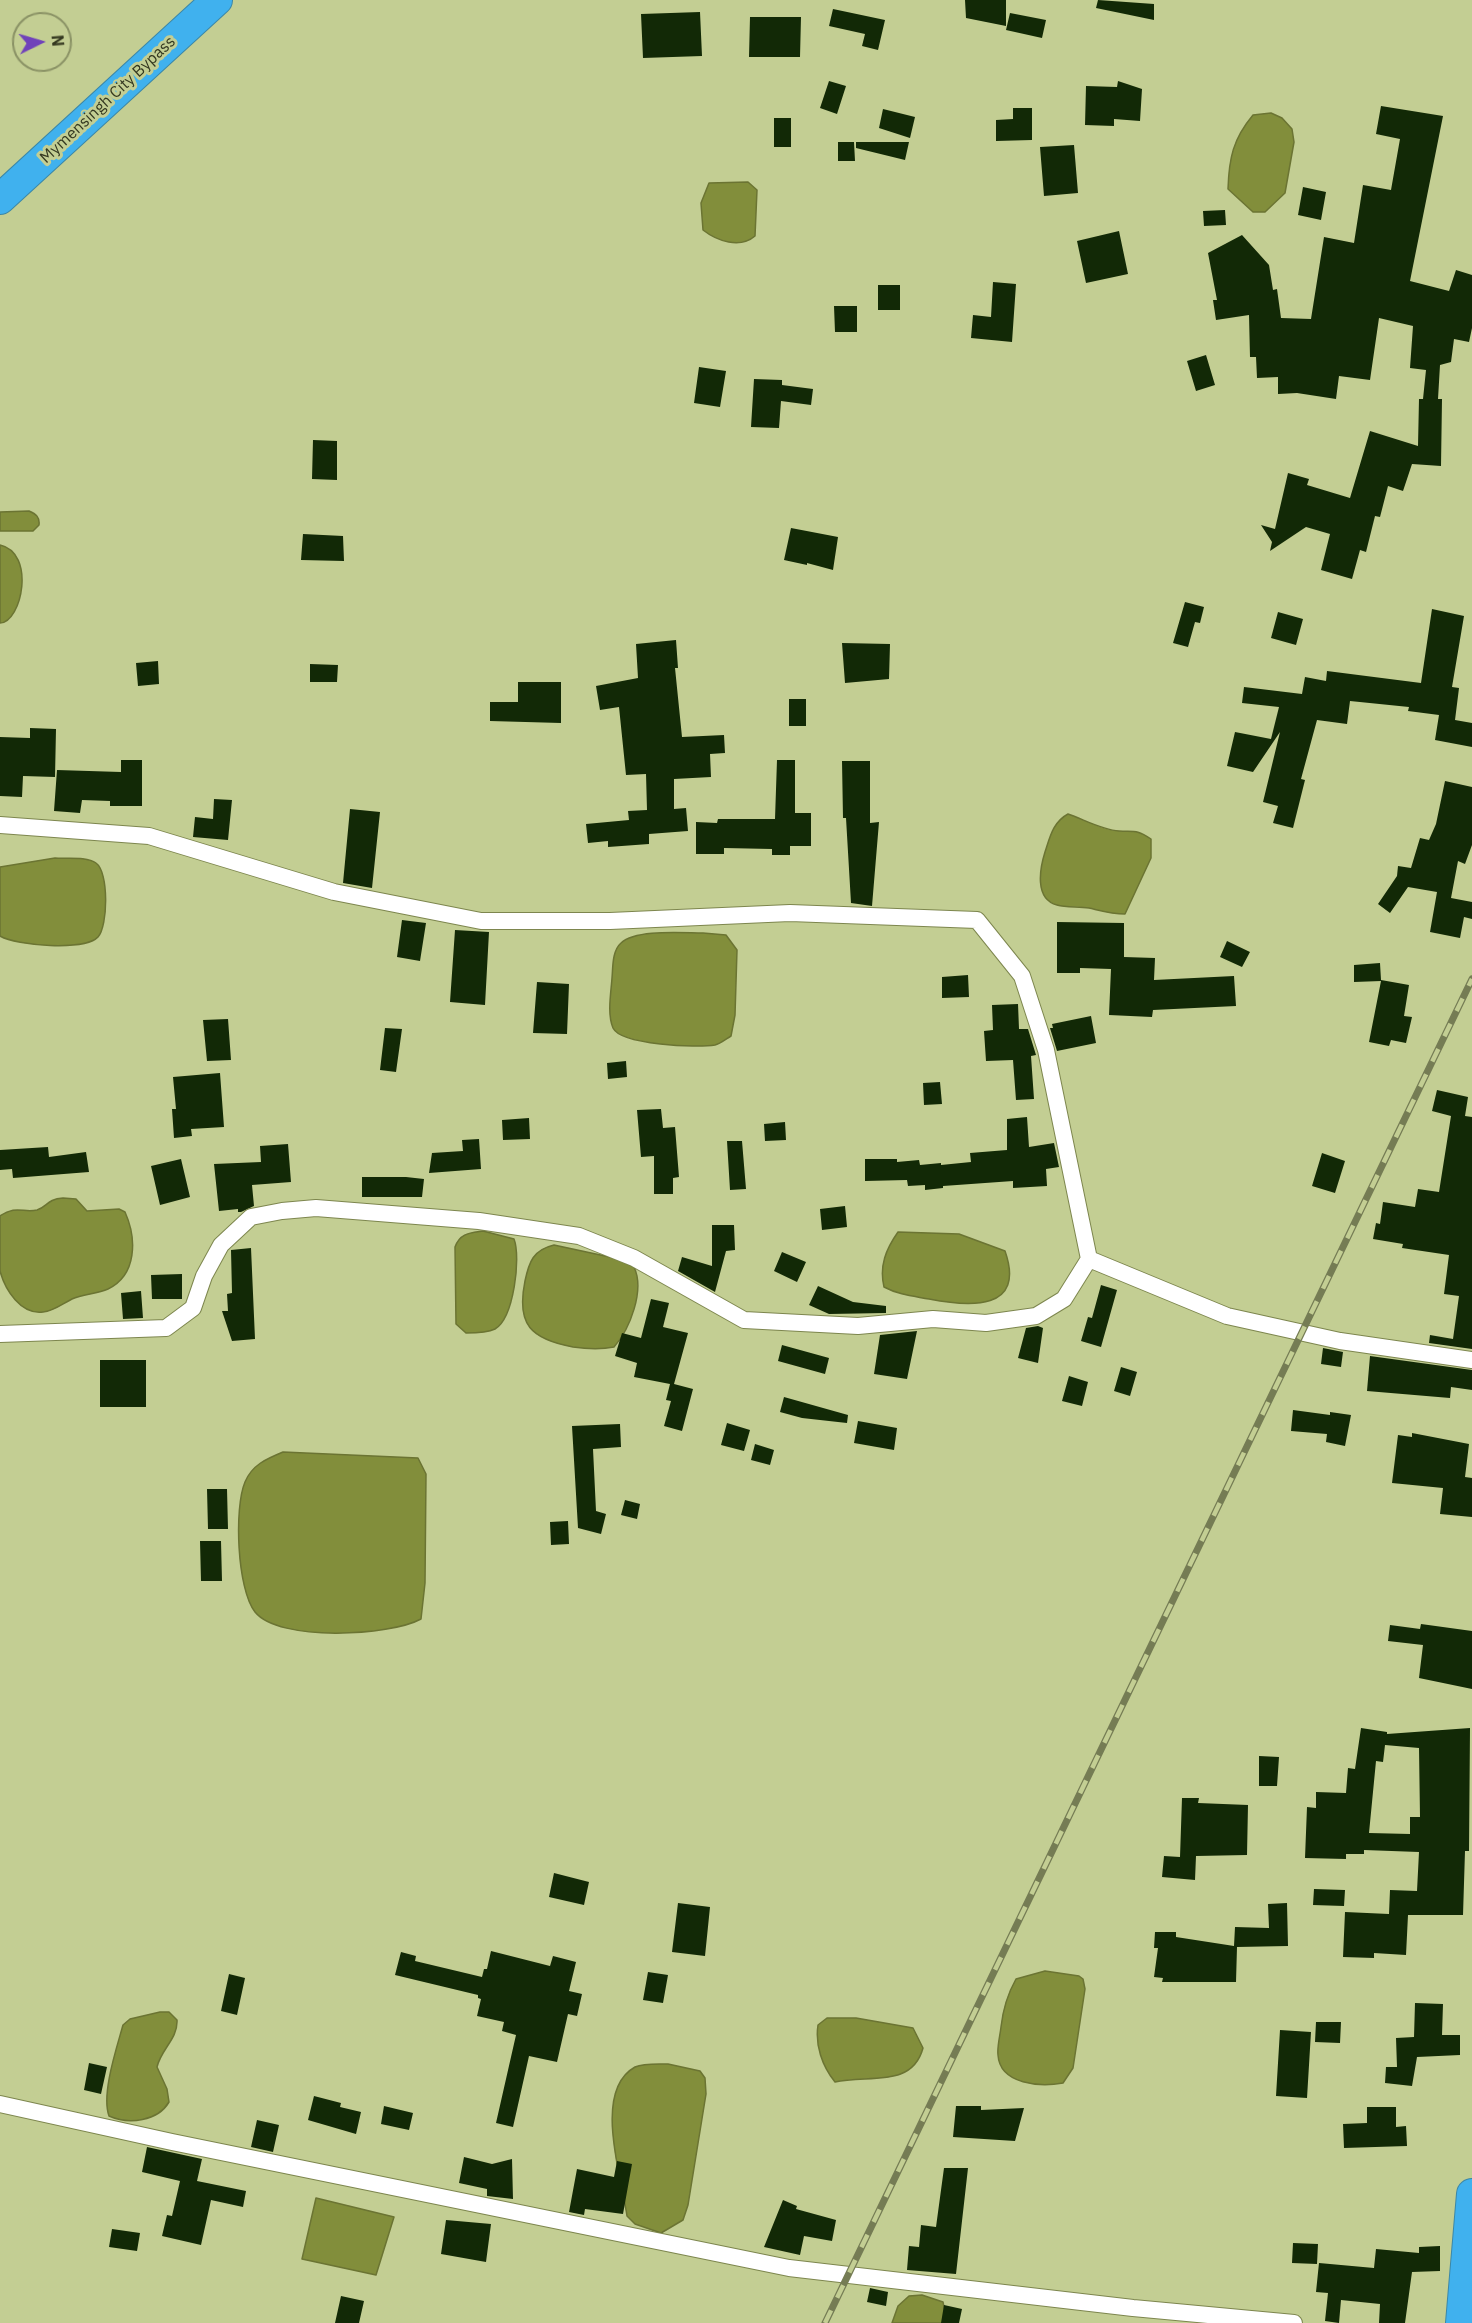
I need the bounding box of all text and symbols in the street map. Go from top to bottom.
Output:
north arrow [12,12,72,72]
street label: Mymensingh City Bypass [36,32,180,168]
text: N [47,34,68,47]

